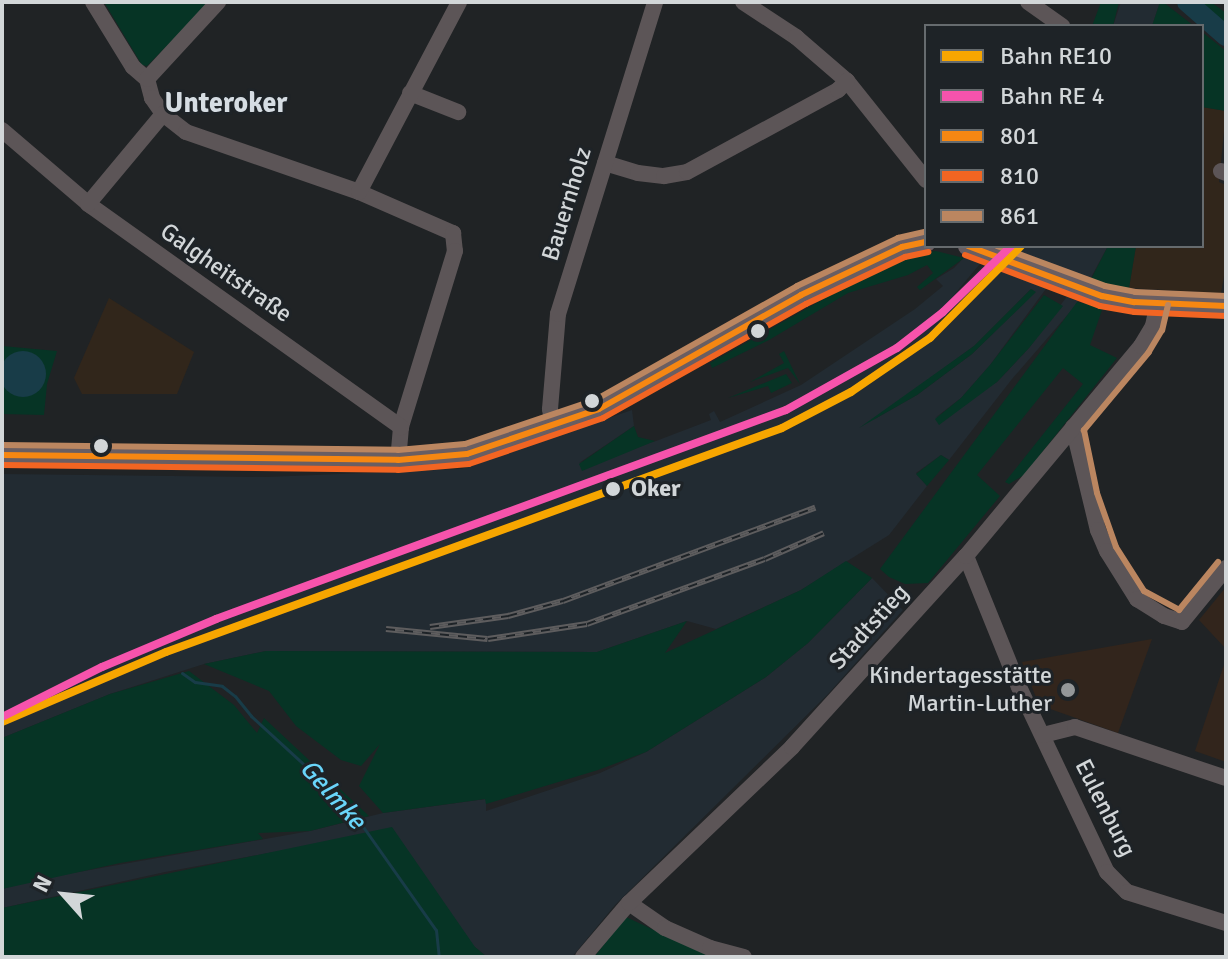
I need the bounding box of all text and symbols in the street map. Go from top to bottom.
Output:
legend [924,24,1204,248]
text: Bahn RE10 [1000,41,1112,71]
text: Bahn RE 4 [1000,81,1104,111]
district label: Unteroker [165,86,287,120]
text: 801 [1000,121,1039,151]
street label: Bauernholz [536,144,598,264]
text: 810 [1000,161,1039,191]
text: 861 [1000,201,1039,231]
street label: Galgheitstraße [155,217,297,329]
unlabelled marker [750,323,766,339]
unlabelled marker [584,393,600,409]
unlabelled marker [93,438,109,454]
place label: Oker [631,475,681,503]
marker: Oker [602,478,624,500]
street label: Stadtstieg [823,578,915,676]
place label: Kindertagesstätte Martin-Luther [869,662,1052,718]
marker: Kindertagesstätte Martin-Luther [1059,681,1077,699]
water label: Gelmke [292,753,372,837]
street label: Eulenburg [1068,755,1142,861]
north arrow [24,855,104,935]
text: N [27,871,58,897]

